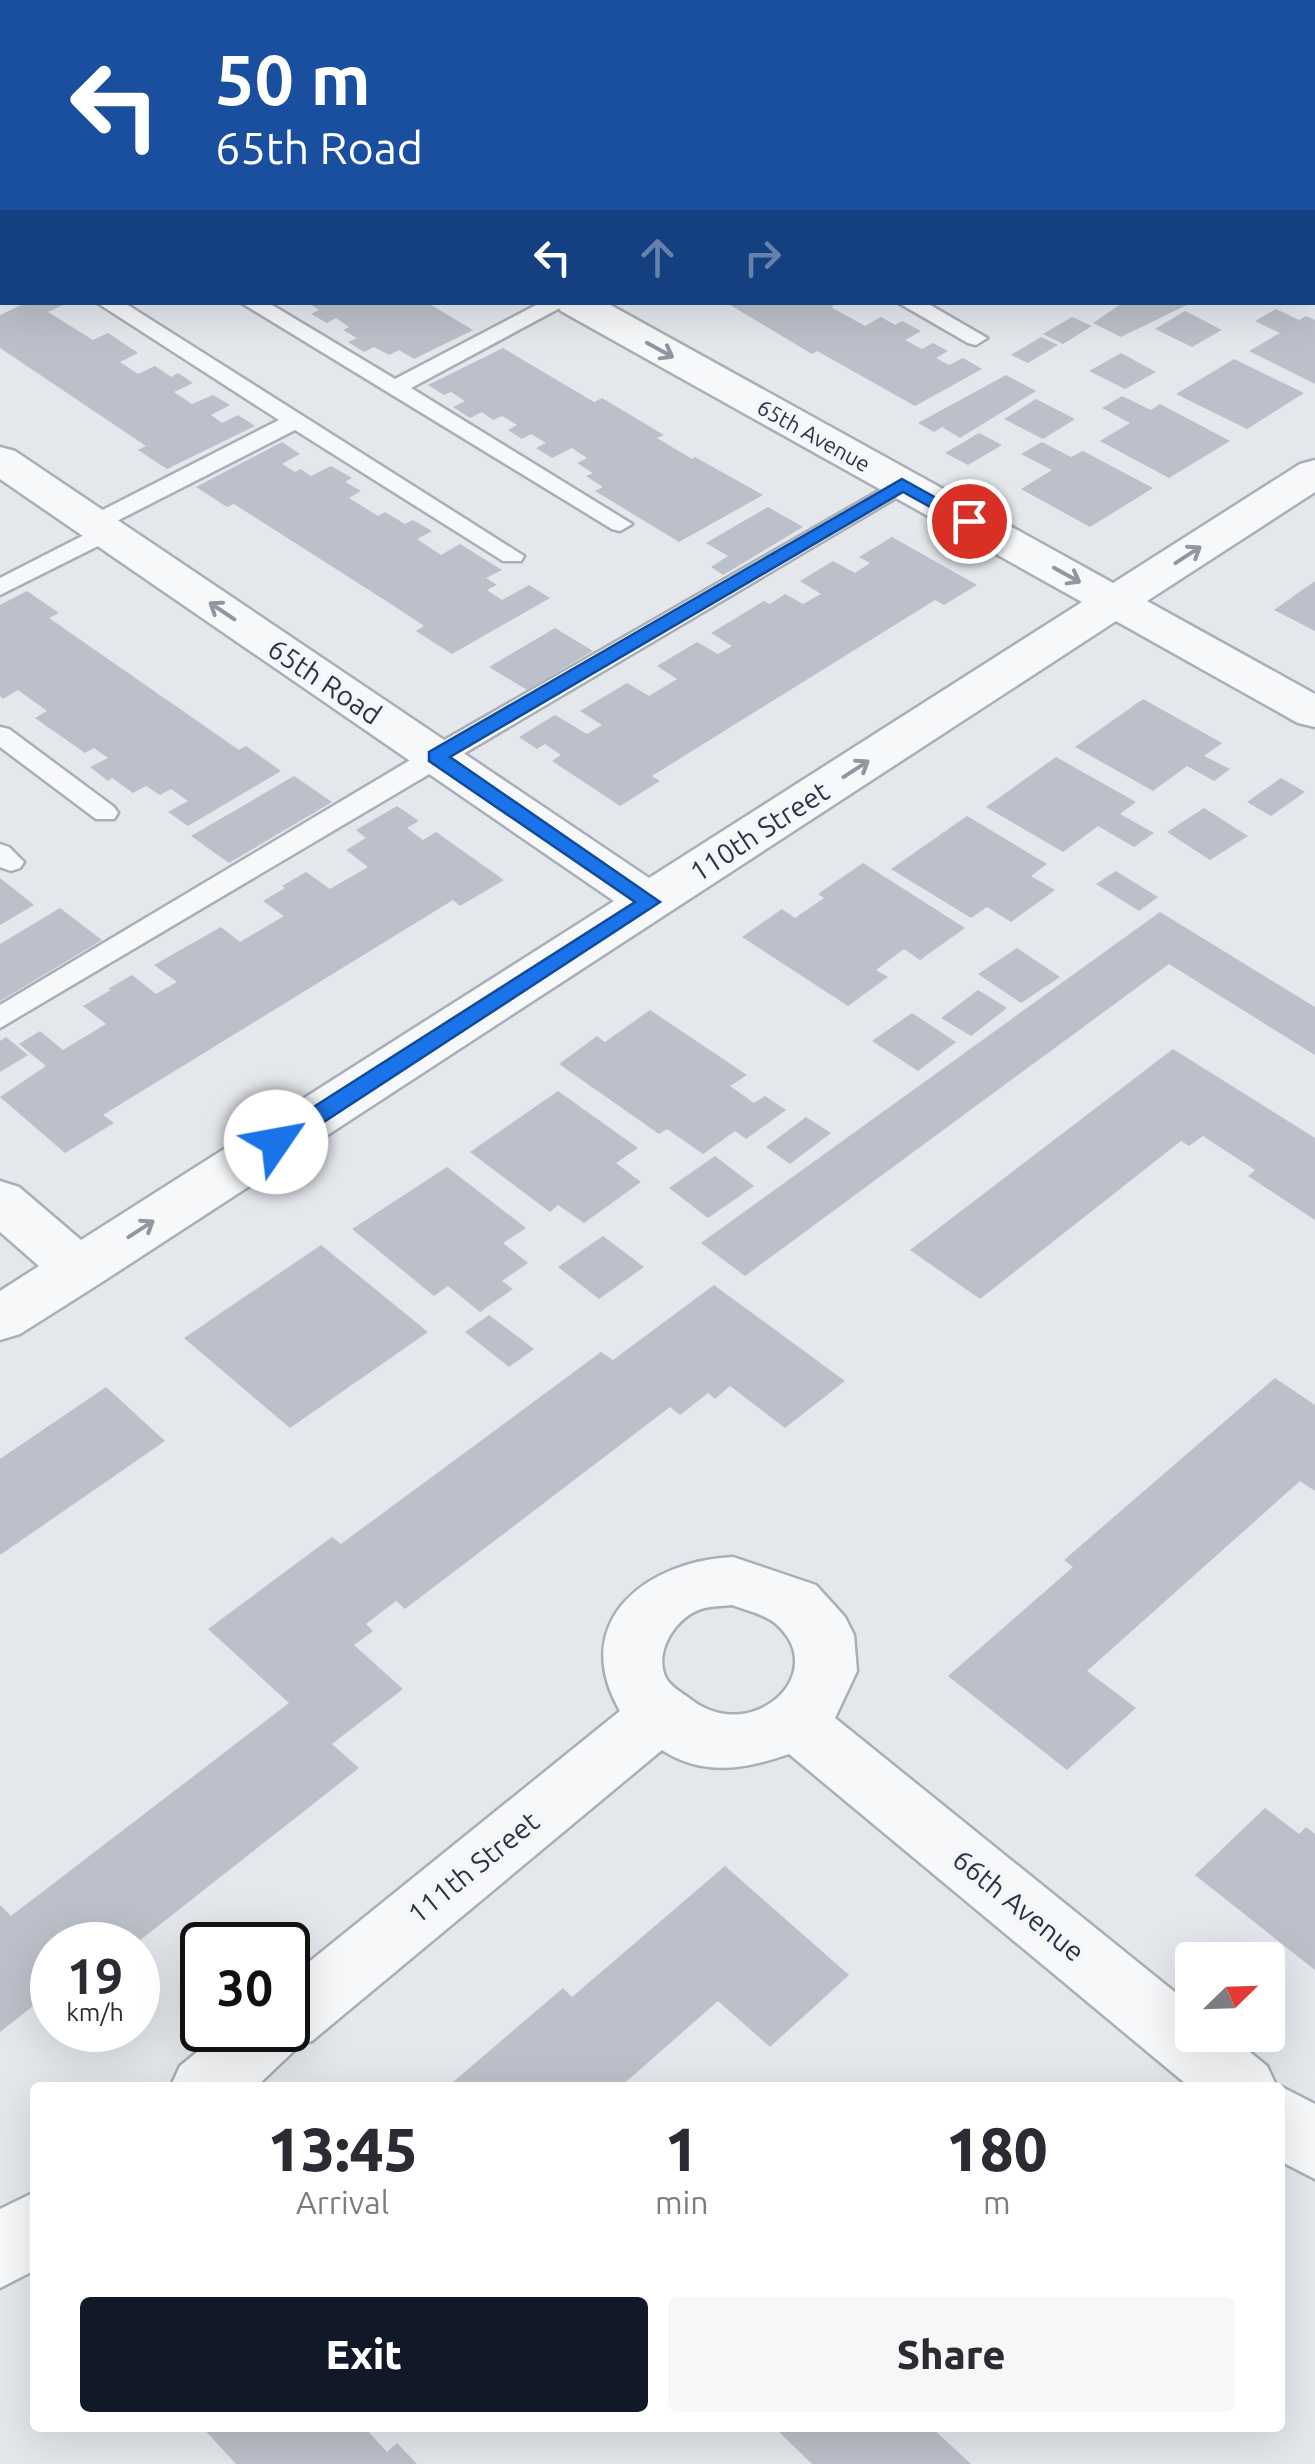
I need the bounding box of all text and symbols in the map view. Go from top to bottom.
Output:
icon: left [50,40,180,170]
text: 50 m [215,40,371,118]
text: 65th Road [215,122,423,173]
icon: left [525,230,580,285]
icon: ahead [630,230,685,285]
icon: right [735,230,790,285]
one-way arrow [645,340,674,360]
street label: 65th Avenue [753,394,875,476]
pin [927,479,1012,564]
icon: arrive [942,494,997,549]
one-way arrow [1173,544,1202,565]
one-way arrow [1051,566,1081,586]
one-way arrow [208,601,236,622]
street label: 65th Road [263,632,387,730]
one-way arrow [841,758,870,779]
street label: 110th Street [684,775,834,887]
position arrow [224,1090,328,1194]
one-way arrow [126,1218,155,1239]
street label: 111th Street [401,1805,545,1929]
street label: 66th Avenue [947,1843,1091,1967]
speed limit sign: 30 [180,1922,310,2052]
north arrow [1175,1942,1285,2052]
map controls [1175,1942,1285,2052]
text: 19 [67,1947,123,2003]
text: km/h [66,1998,124,2026]
text: 13:45 [267,2115,418,2182]
text: 1 [665,2115,699,2182]
text: 180 [946,2115,1048,2182]
text: Arrival [296,2184,389,2220]
text: min [655,2184,709,2220]
text: m [983,2184,1011,2220]
button: Exit [80,2297,648,2412]
button: Share [668,2297,1235,2412]

